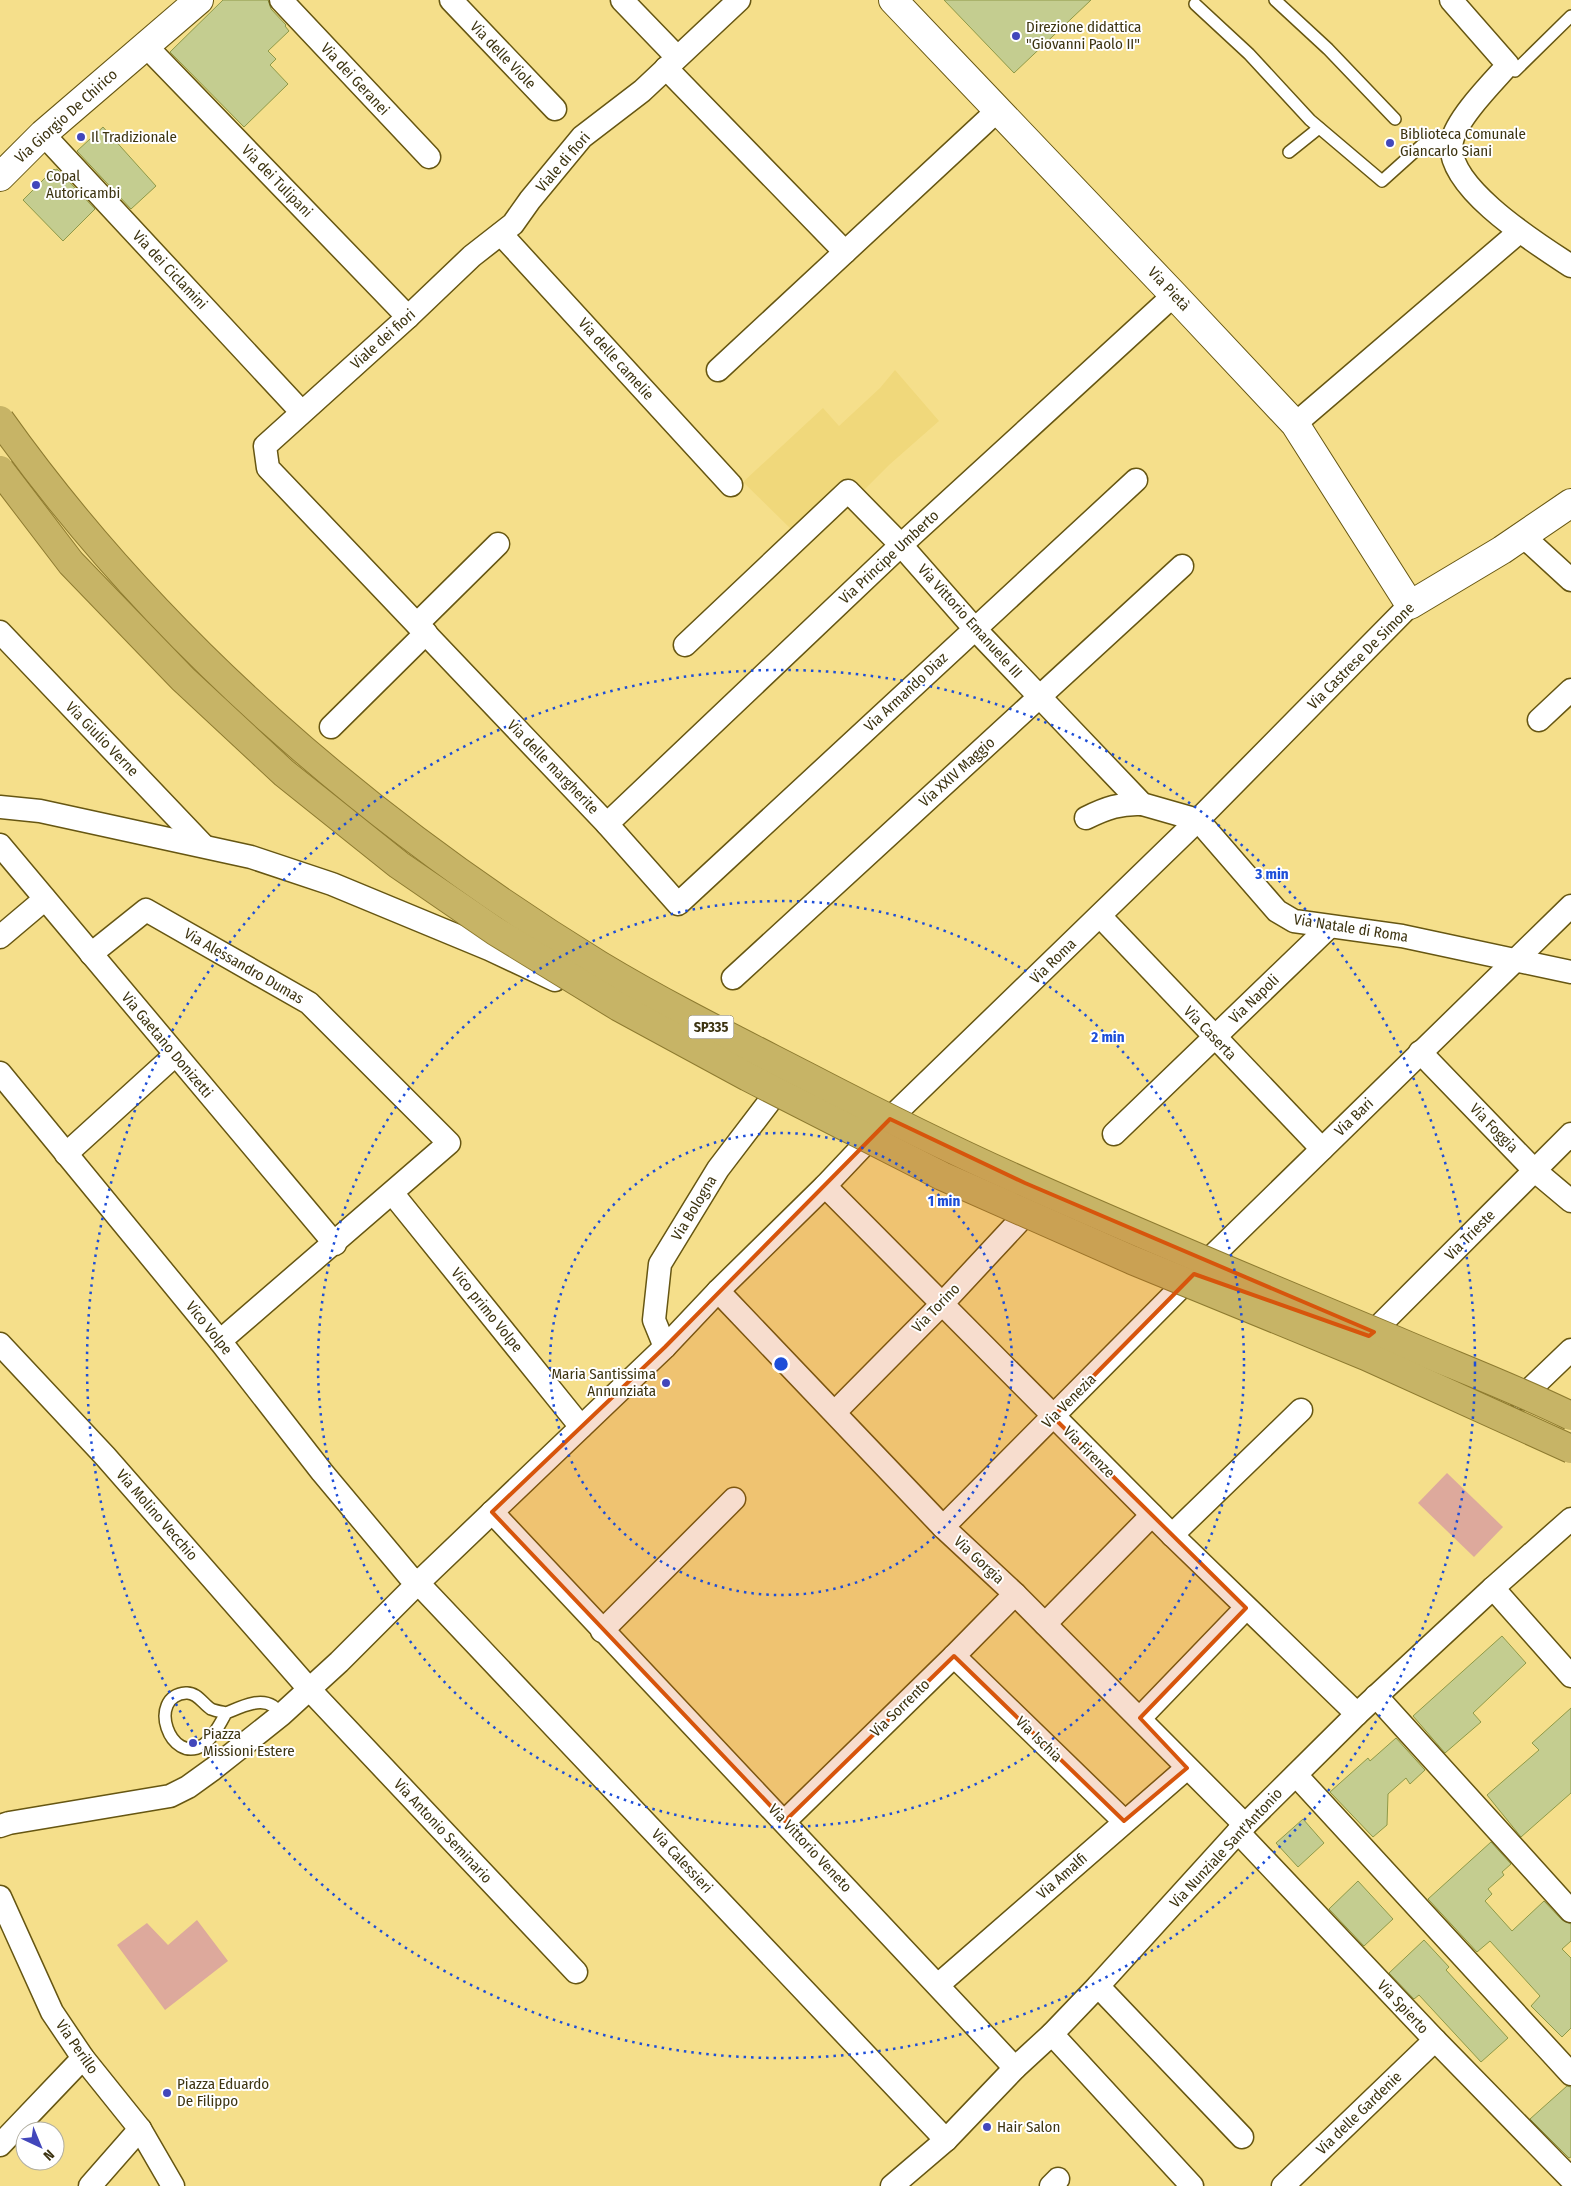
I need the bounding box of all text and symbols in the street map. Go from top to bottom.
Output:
street label: Via delle Viole [466,17,540,93]
place label: Direzione didattica "Giovanni Paolo II" [1026,18,1141,53]
marker: Direzione didattica "Giovanni Paolo II" [1010,30,1022,42]
street label: Via dei Geranei [317,39,393,119]
street label: Via Giorgio De Chirico [11,65,121,167]
place label: Biblioteca Comunale Giancarlo Siani [1400,125,1526,160]
place label: Il Tradizionale [91,128,177,146]
street label: Viale di fiori [532,128,594,196]
marker: Il Tradizionale [75,131,87,143]
marker: Biblioteca Comunale Giancarlo Siani [1384,137,1396,149]
street label: Via dei Tulipani [238,141,316,221]
place label: Copal Autoricambi [46,167,120,202]
marker: Copal Autoricambi [30,179,42,191]
street label: Via dei Ciclamini [129,227,211,313]
street label: Via Pietà [1144,263,1194,315]
street label: Viale dei fiori [347,305,419,373]
street label: Via delle camelie [574,314,658,404]
street label: Via Principe Umberto [836,506,943,608]
street label: Via Vittorio Emanuele III [914,560,1026,682]
street label: Via Castrese De Simone [1304,599,1418,713]
street label: Via Armando Diaz [861,649,951,735]
street label: Via Giulio Verne [62,698,142,780]
street label: Via delle margherite [503,716,603,818]
street label: Via XXIV Maggio [915,733,999,811]
text: 3 min [1254,865,1289,883]
street label: Via Natale di Roma [1292,910,1410,946]
street label: Via Alessandro Dumas [181,924,307,1008]
street label: Via Roma [1026,935,1080,987]
street label: Via Napoli [1225,971,1283,1027]
street label: Via Gaetano Donizetti [118,989,216,1101]
street label: Via Caserta [1180,1002,1240,1064]
road number: SP335 [688,1016,734,1038]
text: 2 min [1090,1028,1125,1046]
street label: Via Bari [1331,1094,1377,1140]
street label: Via Foggia [1466,1100,1522,1156]
street label: Via Bologna [668,1172,720,1244]
text: 1 min [928,1192,960,1210]
street label: Via Trieste [1441,1206,1499,1264]
street label: Vico primo Volpe [447,1264,527,1356]
street label: Via Torino [908,1280,964,1336]
street label: Vico Volpe [182,1298,236,1358]
centre of rings [772,1355,790,1373]
place label: Maria Santissima Annunziata [551,1365,656,1400]
street label: Via Venezia [1038,1370,1100,1432]
marker: Maria Santissima Annunziata [660,1377,672,1389]
street label: Via Firenze [1059,1422,1119,1482]
street label: Via Molino Vecchio [113,1466,201,1564]
street label: Via Gorgia [950,1532,1008,1588]
street label: Via Sorrento [867,1675,934,1741]
street label: Via Ischia [1012,1712,1066,1766]
place label: Piazza Missioni Estere [203,1725,295,1760]
marker: Piazza Missioni Estere [187,1737,199,1749]
street label: Via Antonio Seminario [390,1775,496,1887]
street label: Via Nunziale Sant'Antonio [1166,1784,1286,1911]
street label: Via Vittorio Veneto [764,1800,856,1896]
street label: Via Calessieri [648,1825,716,1897]
street label: Via Amalfi [1033,1849,1091,1903]
street label: Via Spierto [1374,1976,1432,2038]
street label: Via Perillo [52,2017,102,2078]
street label: Via delle Gardenie [1313,2068,1405,2158]
place label: Piazza Eduardo De Filippo [177,2075,269,2110]
marker: Piazza Eduardo De Filippo [161,2087,173,2099]
place label: Hair Salon [997,2118,1060,2136]
north arrow [15,2121,65,2171]
marker: Hair Salon [981,2121,993,2133]
text: N [40,2146,58,2164]

